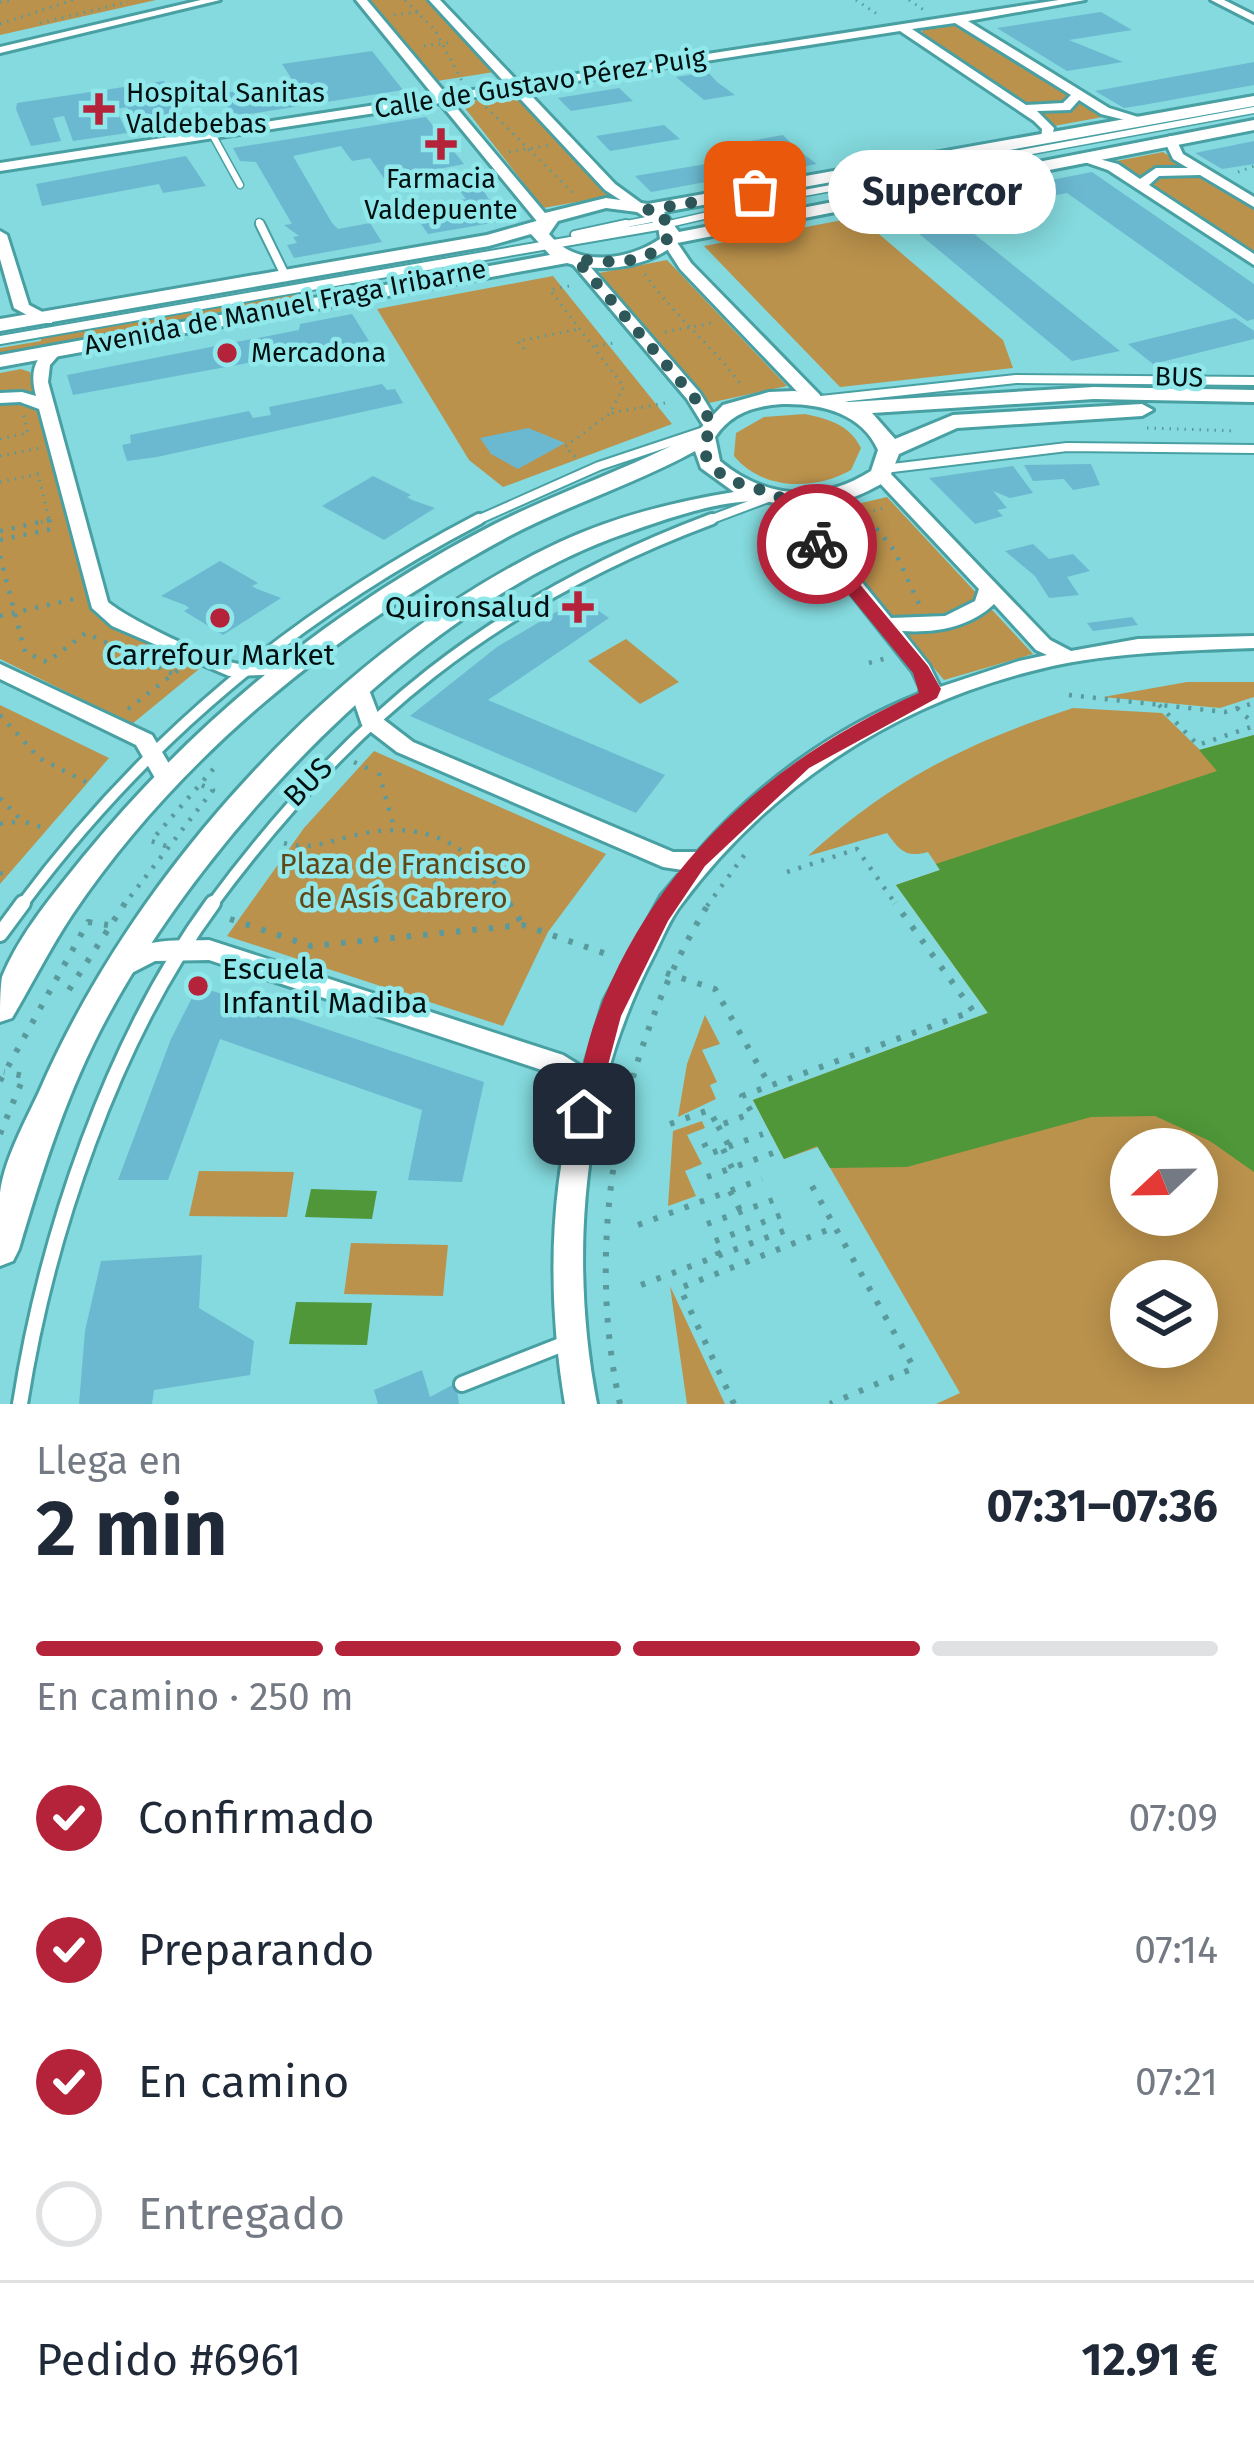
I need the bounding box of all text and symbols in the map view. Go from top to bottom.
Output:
street label: Calle de Gustavo Pérez Puig [372,41,709,125]
place label: Hospital Sanitas Valdebebas [126,77,325,140]
marker: Hospital Sanitas Valdebebas [83,93,115,125]
marker: Farmacia Valdepuente [428,131,454,157]
pin [704,141,806,243]
callout: Supercor [827,150,1055,234]
icon: bag [722,159,788,225]
place label: Farmacia Valdepuente [364,163,518,226]
text: Supercor [862,169,1022,215]
street label: Avenida de Manuel Fraga Iribarne [81,252,489,362]
place label: Mercadona [251,337,386,369]
marker: Mercadona [214,340,240,366]
street label: BUS [1154,360,1204,394]
courier [757,484,877,604]
icon: bike [784,511,850,577]
place label: Quironsalud [385,589,551,625]
marker: Quironsalud [562,591,594,623]
marker: Carrefour Market [207,605,233,631]
place label: Carrefour Market [105,637,335,673]
street label: BUS [276,750,340,814]
park label: Plaza de Francisco de Asís Cabrero [279,846,527,916]
place label: Escuela Infantil Madiba [222,951,428,1021]
marker: Escuela Infantil Madiba [185,973,211,999]
pin [533,1063,635,1165]
icon: home [551,1081,617,1147]
north arrow [1110,1128,1218,1236]
map controls [1110,1128,1218,1368]
button: layers [1110,1260,1218,1368]
text: Llega en [36,1438,183,1484]
text: 07:31–07:36 [987,1479,1218,1533]
text: 2 min [36,1482,228,1576]
text: En camino · 250 m [36,1674,354,1720]
icon: check [36,1785,102,1851]
text: Confirmado [138,1791,374,1845]
text: 07:09 [1128,1795,1218,1841]
icon: check [36,1917,102,1983]
text: Preparando [138,1923,374,1977]
text: 07:14 [1134,1927,1218,1973]
icon: check [36,2049,102,2115]
text: En camino [138,2055,349,2109]
text: 07:21 [1135,2059,1218,2105]
text: Entregado [138,2187,345,2241]
text: Pedido #6961 [36,2333,302,2387]
text: 12.91 € [1082,2333,1218,2387]

